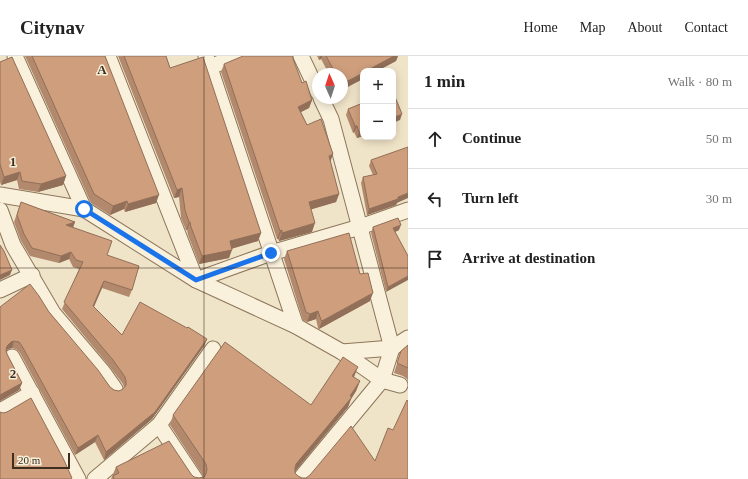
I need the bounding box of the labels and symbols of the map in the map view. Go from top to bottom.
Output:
text: A [97,62,107,77]
north arrow [312,68,348,104]
text: 1 [10,154,16,169]
route start [75,200,93,218]
route end [262,244,280,262]
text: 2 [10,366,16,381]
scale bar [12,451,70,470]

